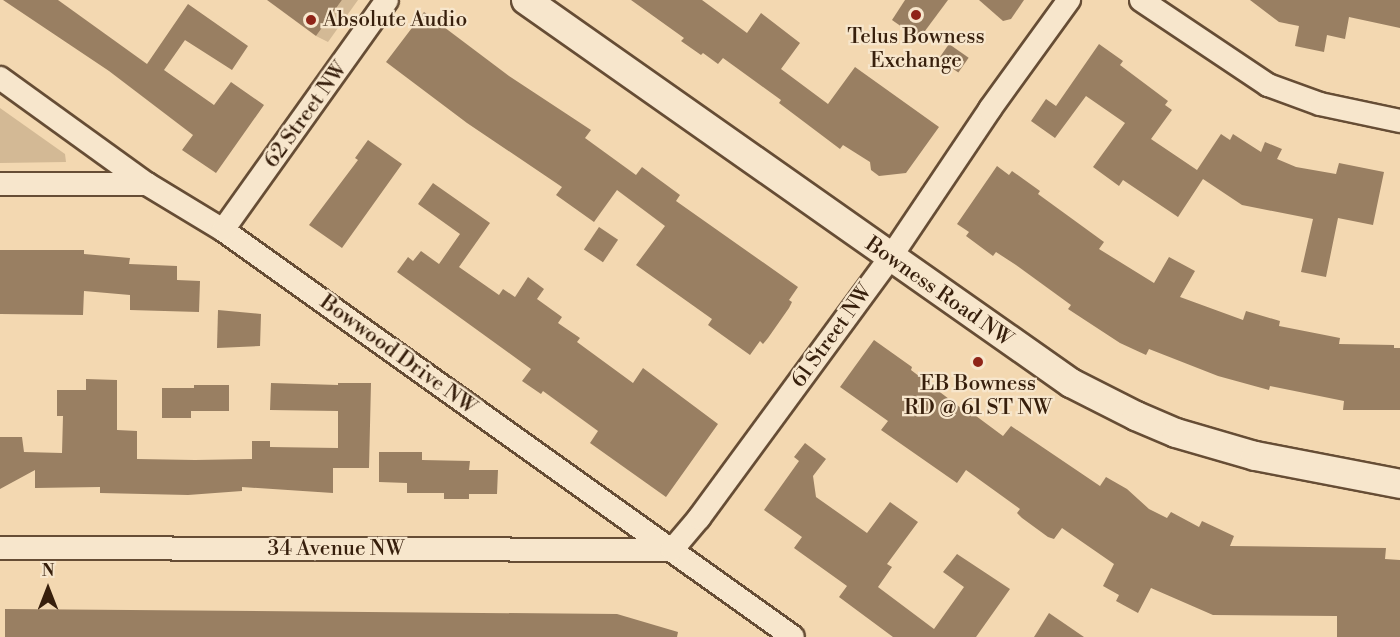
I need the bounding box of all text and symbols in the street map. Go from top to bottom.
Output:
place label: Absolute Audio [323,7,467,33]
marker: Telus Bowness Exchange [909,8,923,22]
marker: Absolute Audio [304,13,318,27]
place label: Telus Bowness Exchange [847,24,985,74]
street label: 62 Street NW [259,57,353,173]
street label: Bowness Road NW [860,232,1018,352]
street label: 61 Street NW [786,279,878,393]
street label: Bowwood Drive NW [315,290,481,420]
marker: EB Bowness RD @ 61 ST NW [971,355,985,369]
place label: EB Bowness RD @ 61 ST NW [904,371,1052,421]
street label: 34 Avenue NW [268,536,404,562]
north arrow [18,559,78,619]
text: N [42,561,54,581]

